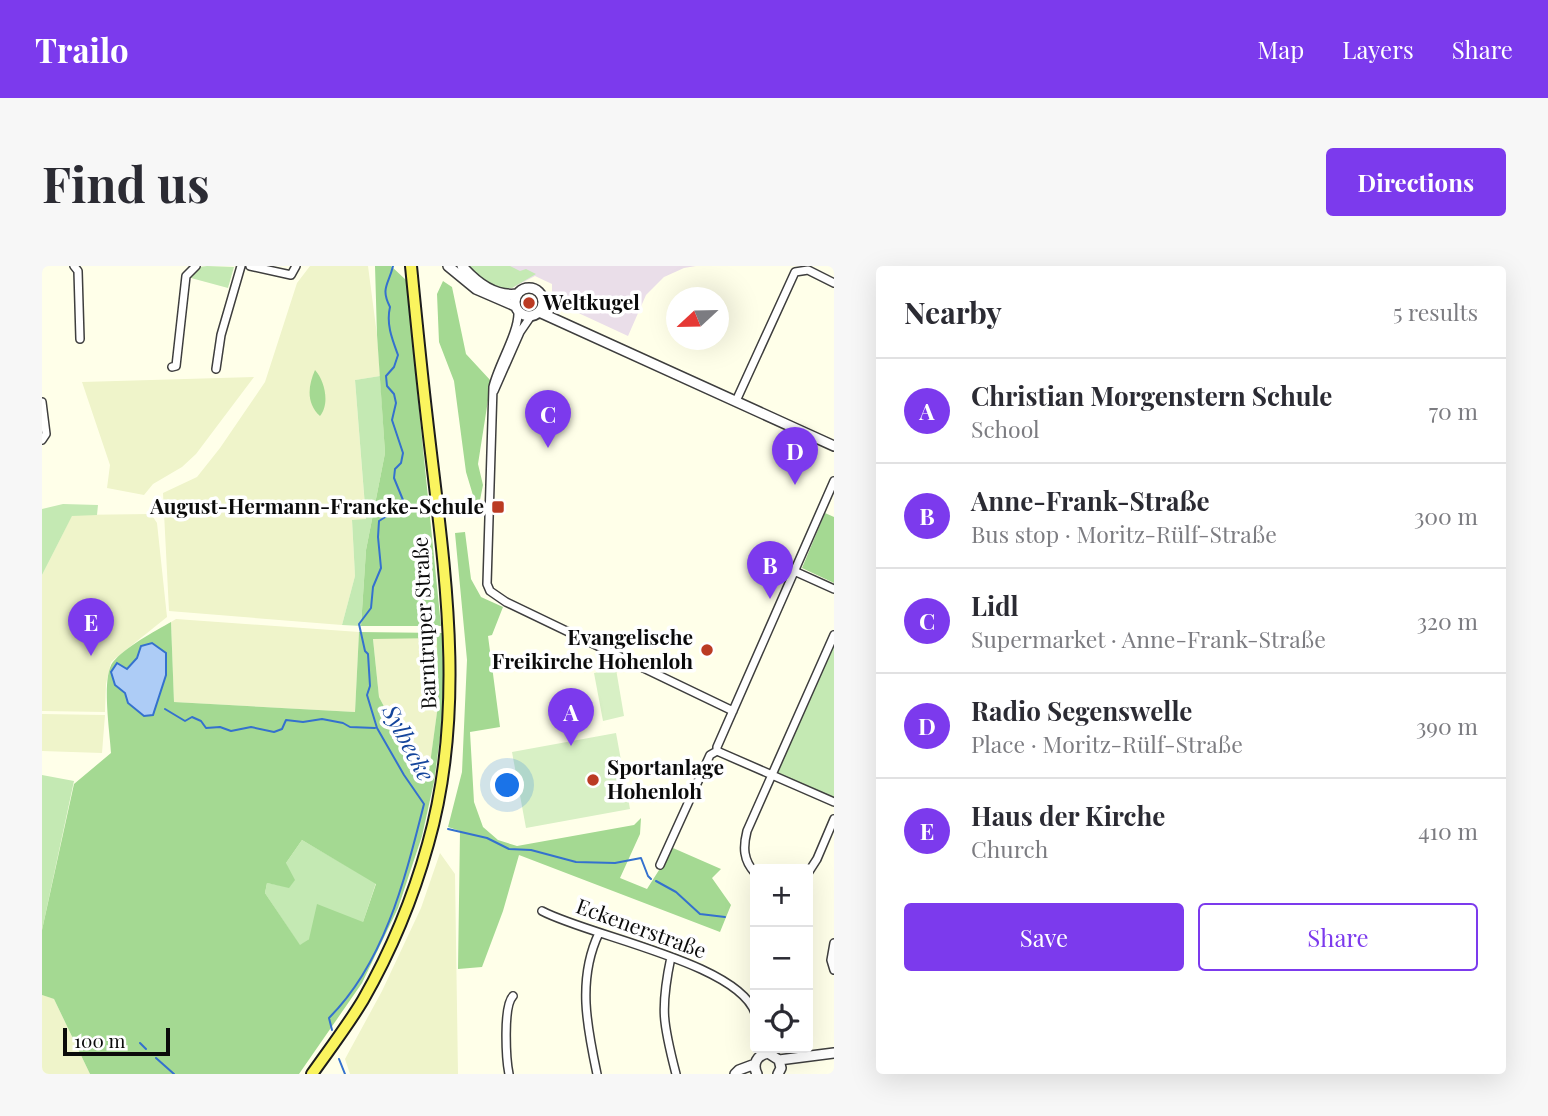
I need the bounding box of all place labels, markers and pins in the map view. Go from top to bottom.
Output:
place label: Weltkugel [542,287,640,315]
marker: Weltkugel [521,295,537,311]
pin: C [525,390,571,448]
pin: D [772,427,818,485]
place label: August-Hermann-Francke-Schule [149,491,484,519]
marker: August-Hermann-Francke-Schule [490,499,506,515]
pin: B [747,541,793,599]
pin: E [68,598,114,656]
place label: Evangelische Freikirche Hohenloh [492,622,693,674]
marker: Evangelische Freikirche Hohenloh [699,642,715,658]
pin: A [548,688,594,746]
place label: Sportanlage Hohenloh [607,752,724,804]
marker: Sportanlage Hohenloh [585,772,601,788]

